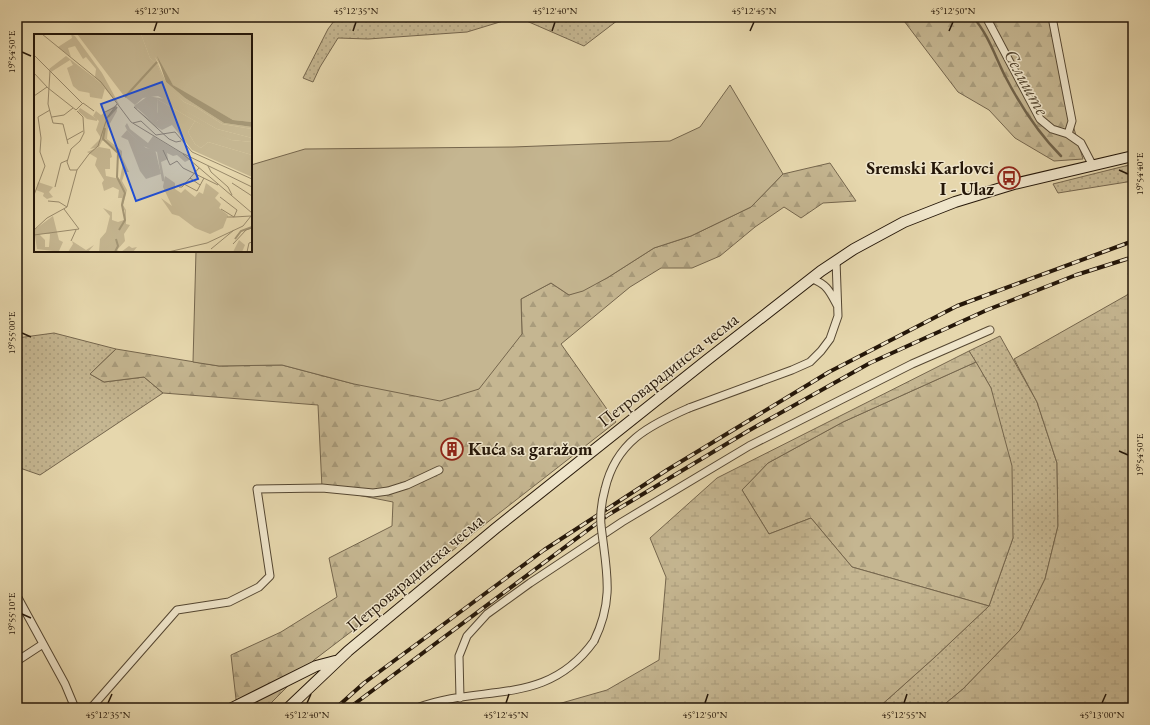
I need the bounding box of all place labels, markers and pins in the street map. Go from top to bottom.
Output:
place label: Sremski Karlovci I - Ulaz [866,156,995,200]
bus stop icon: Sremski Karlovci I - Ulaz [996,165,1022,191]
building icon: Kuća sa garažom [439,436,465,462]
place label: Kuća sa garažom [468,437,593,460]

